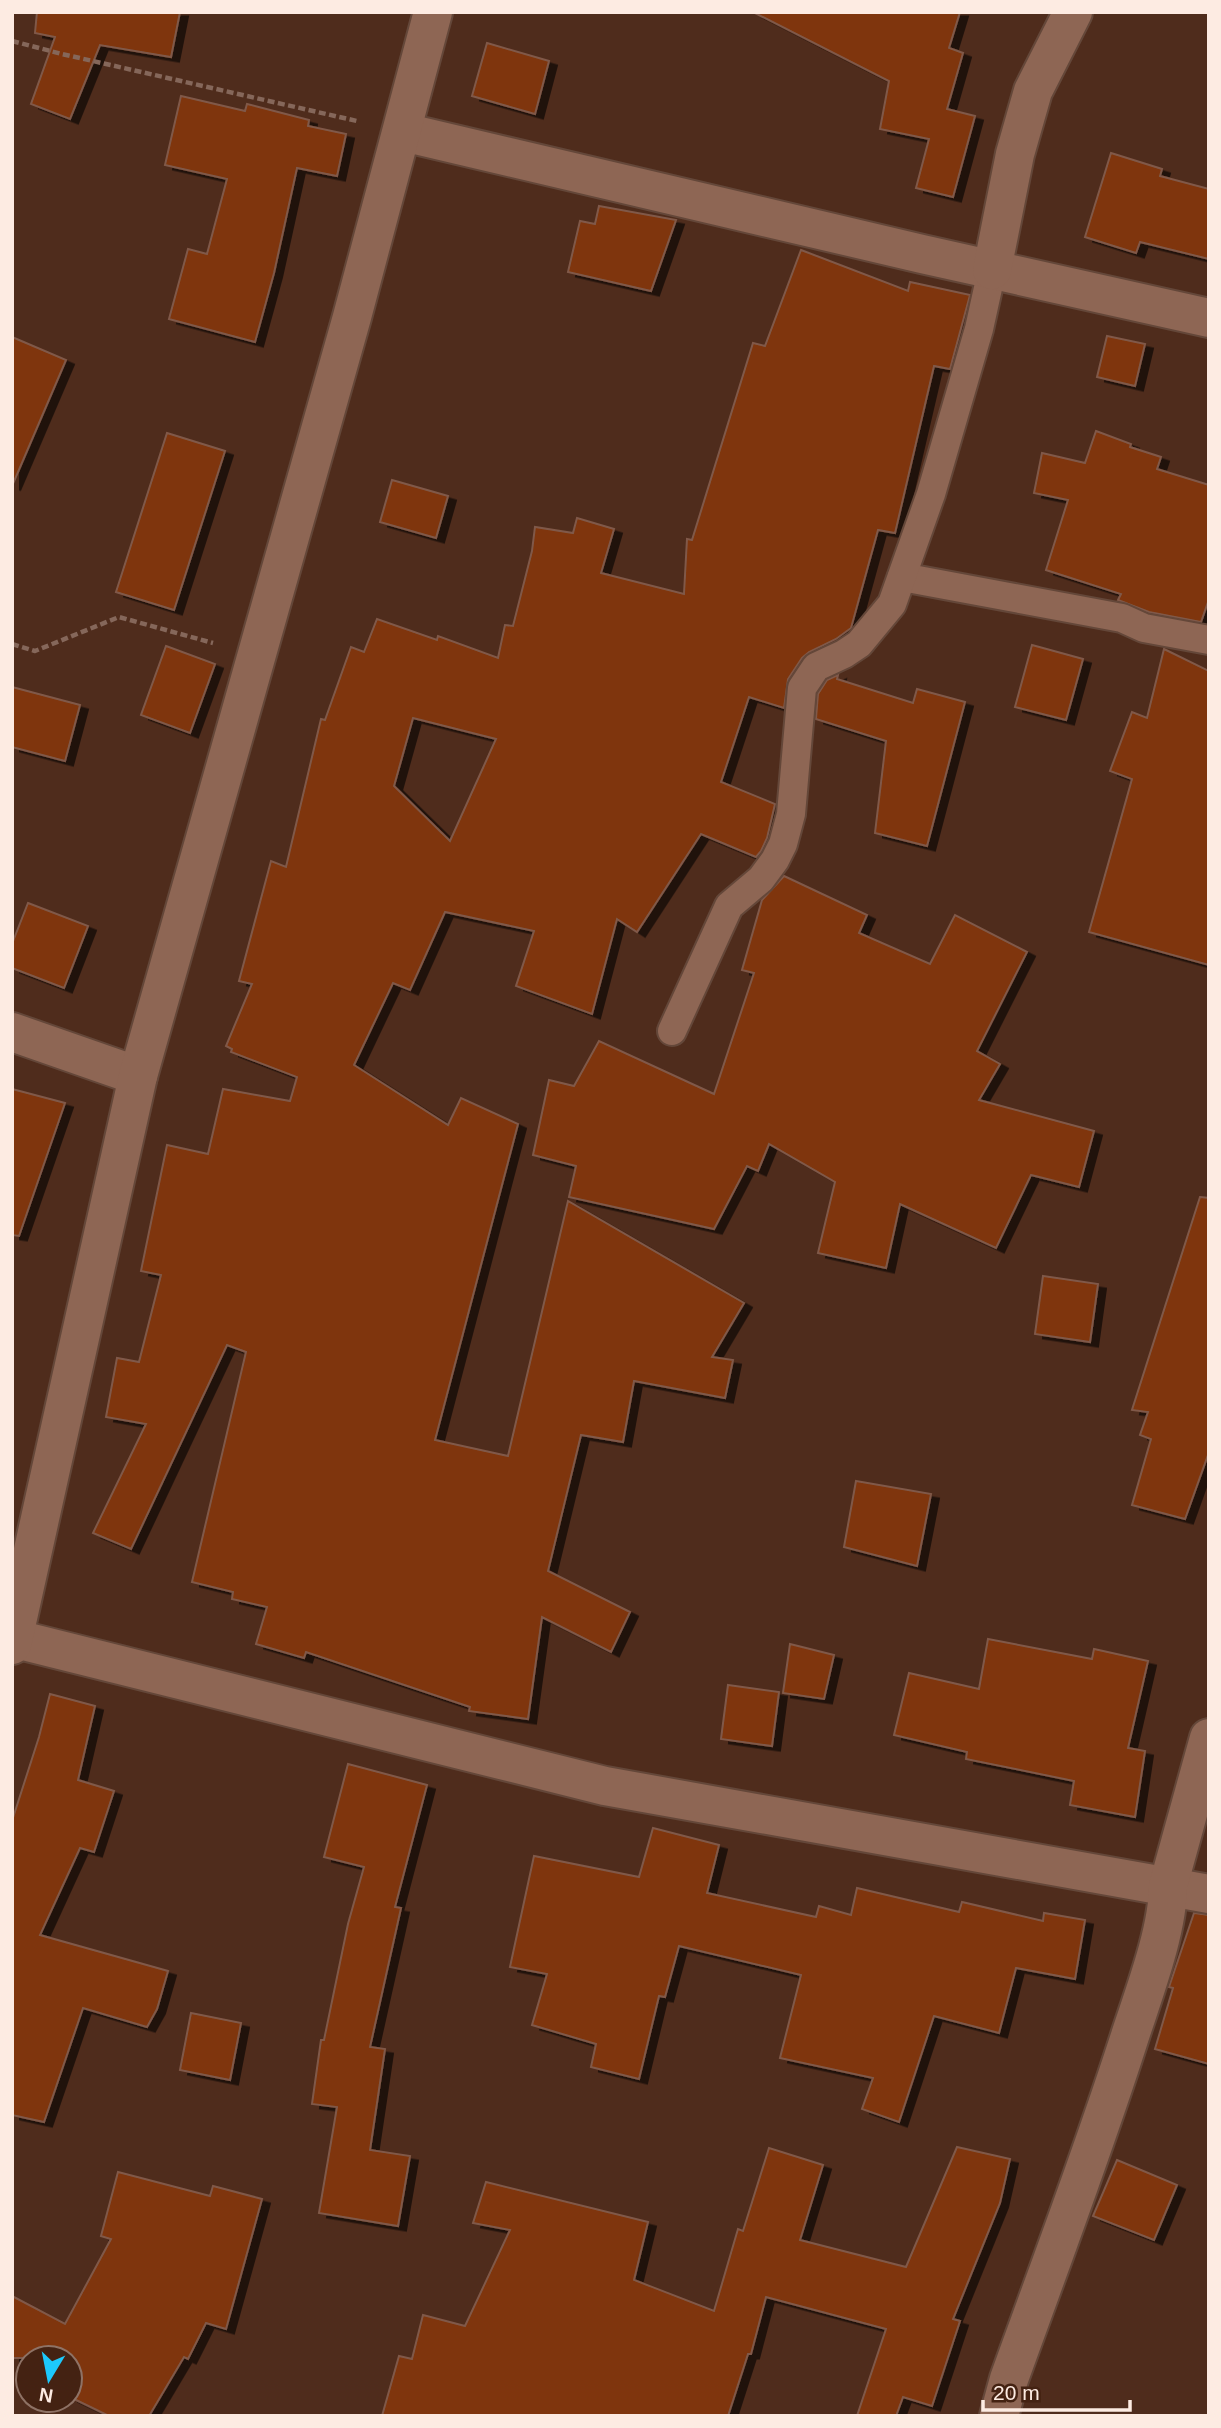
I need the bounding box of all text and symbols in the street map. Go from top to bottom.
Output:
north arrow [14,2344,84,2414]
scale bar [983,2368,1130,2412]
text: 20 m [993,2381,1040,2404]
text: N [38,2384,55,2407]

